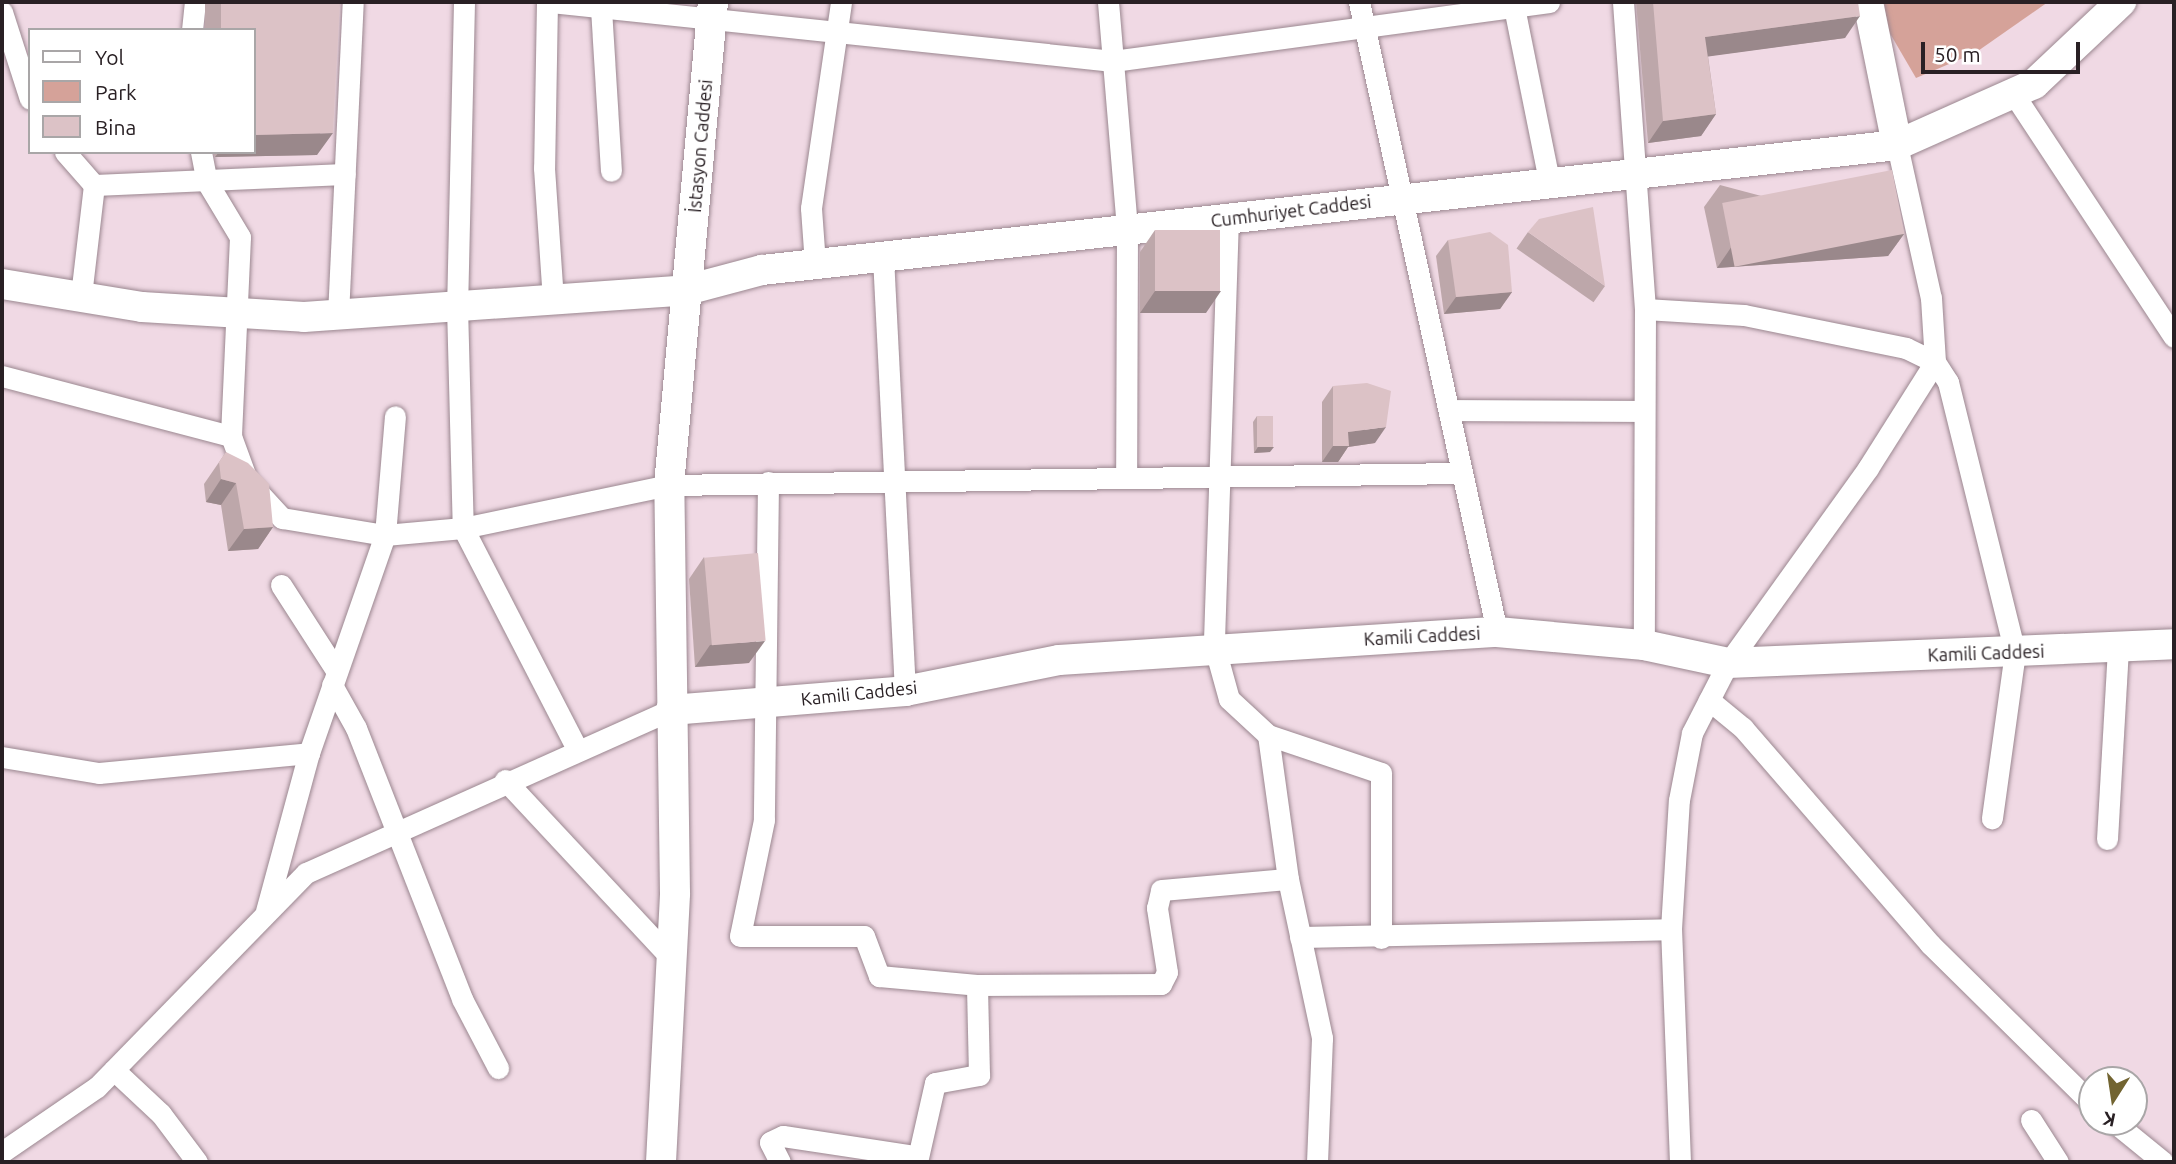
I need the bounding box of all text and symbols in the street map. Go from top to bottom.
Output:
legend [28,28,256,154]
scale bar [1924,28,2083,72]
text: 50 m [1934,42,1981,66]
text: Yol [95,45,124,69]
street label: İstasyon Caddesi [683,79,717,213]
text: Park [95,80,137,104]
text: Bina [95,115,136,139]
street label: Cumhuriyet Caddesi [1209,190,1373,232]
street label: Kamili Caddesi [1363,622,1481,650]
street label: Kamili Caddesi [1927,640,2045,666]
street label: Kamili Caddesi [800,676,918,710]
north arrow [2078,1066,2148,1136]
text: K [2101,1108,2118,1132]

